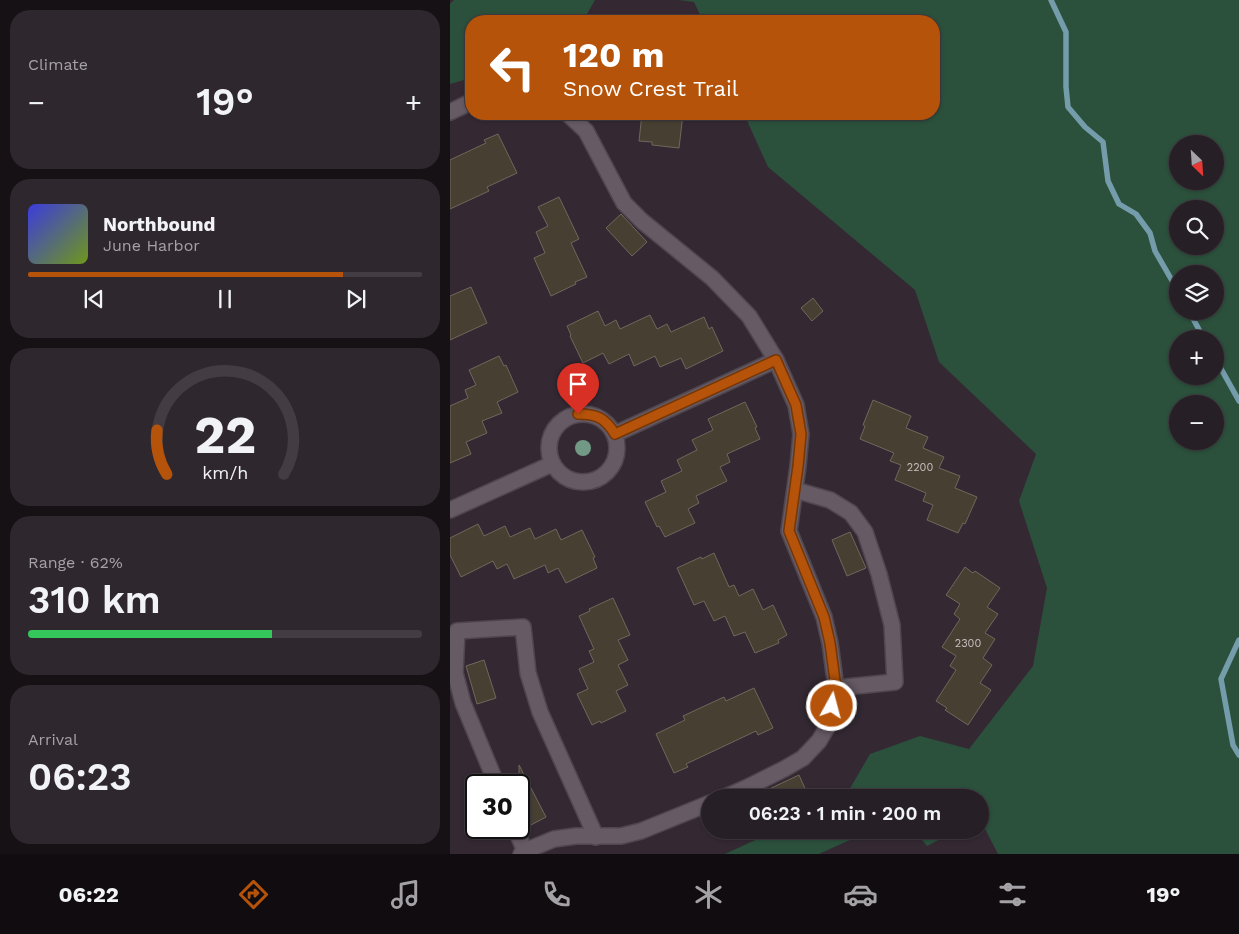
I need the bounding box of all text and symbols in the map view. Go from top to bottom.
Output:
text: 120 m [563,34,664,76]
icon: left [480,35,545,100]
text: Climate [28,55,88,74]
text: Snow Crest Trail [563,76,738,101]
text: 19° [196,80,254,124]
text: − [28,86,45,119]
text: + [405,86,422,119]
north arrow [1169,135,1224,190]
map controls [1169,135,1224,450]
button: search [1169,200,1224,255]
text: Northbound [103,213,215,236]
text: June Harbor [103,236,200,255]
button: layers [1169,265,1224,320]
icon: previous [80,285,108,313]
icon: pause [211,285,239,313]
icon: next [342,285,370,313]
button: + [1169,330,1224,385]
pin [557,363,599,414]
icon: arrive [564,370,592,398]
button: − [1169,395,1224,450]
text: 22 [194,405,256,466]
house number: 2200 [907,461,933,474]
text: km/h [202,462,248,483]
text: Range · 62% [28,553,123,572]
text: 310 km [28,578,161,622]
house number: 2300 [955,637,981,650]
position arrow [805,679,857,731]
text: Arrival [28,730,78,749]
text: 06:23 [28,755,132,799]
speed limit sign: 30 [465,774,530,839]
text: 06:23 · 1 min · 200 m [749,802,941,825]
icon: directions [236,877,271,912]
icon: music [388,877,423,912]
icon: phone [539,877,574,912]
icon: climate [691,877,726,912]
icon: car [843,877,878,912]
icon: filters [995,877,1030,912]
text: 06:22 [58,882,119,907]
text: 19° [1147,882,1181,907]

